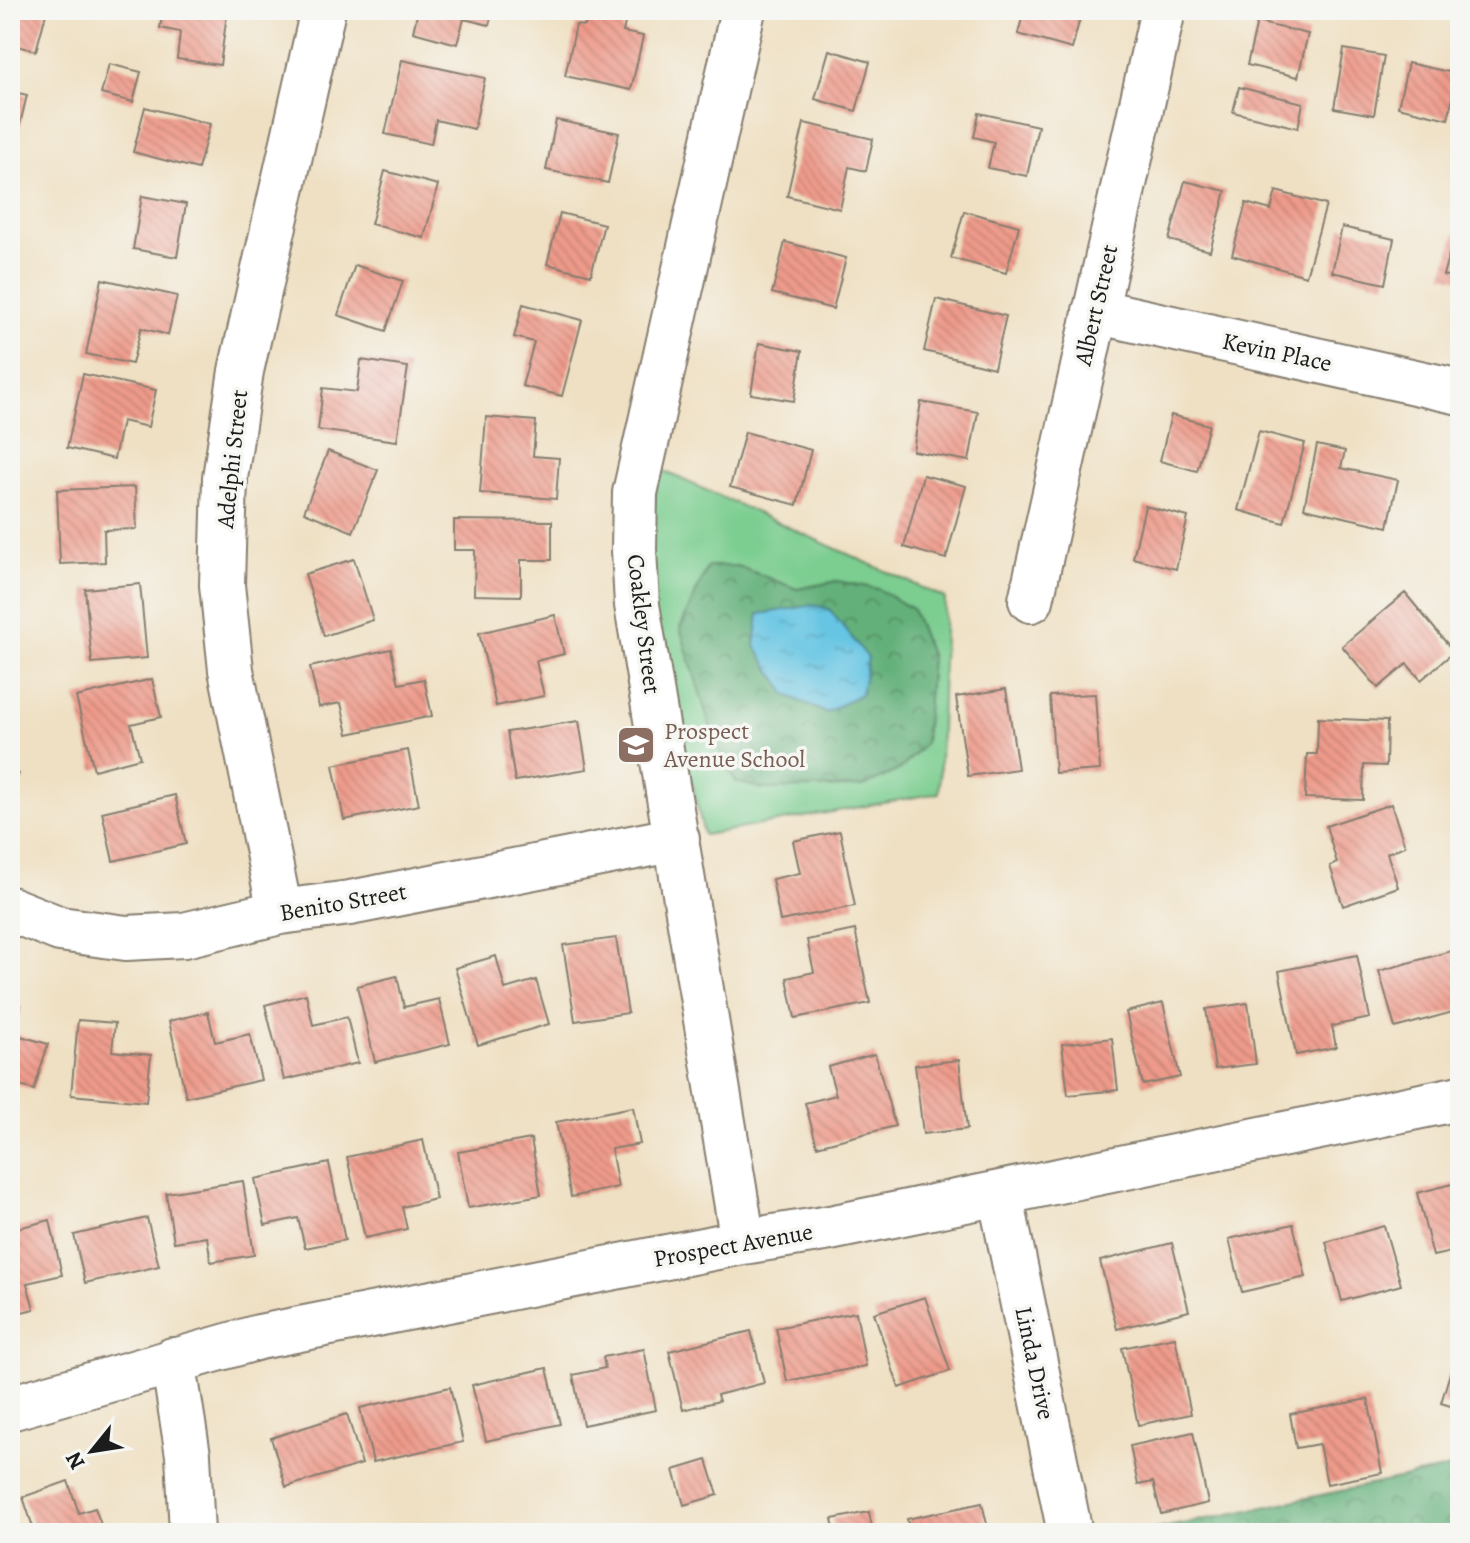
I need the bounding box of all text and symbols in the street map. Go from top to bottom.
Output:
street label: Albert Street [1066,241,1125,370]
street label: Kevin Place [1219,325,1335,379]
street label: Adelphi Street [209,388,255,531]
street label: Coakley Street [620,552,668,696]
place label: Prospect Avenue School [663,715,805,775]
school or university icon: Prospect Avenue School [615,724,657,766]
street label: Benito Street [277,875,409,929]
street label: Prospect Avenue [651,1215,815,1275]
street label: Linda Drive [1007,1304,1063,1422]
north arrow [52,1411,132,1491]
text: N [59,1446,93,1475]

